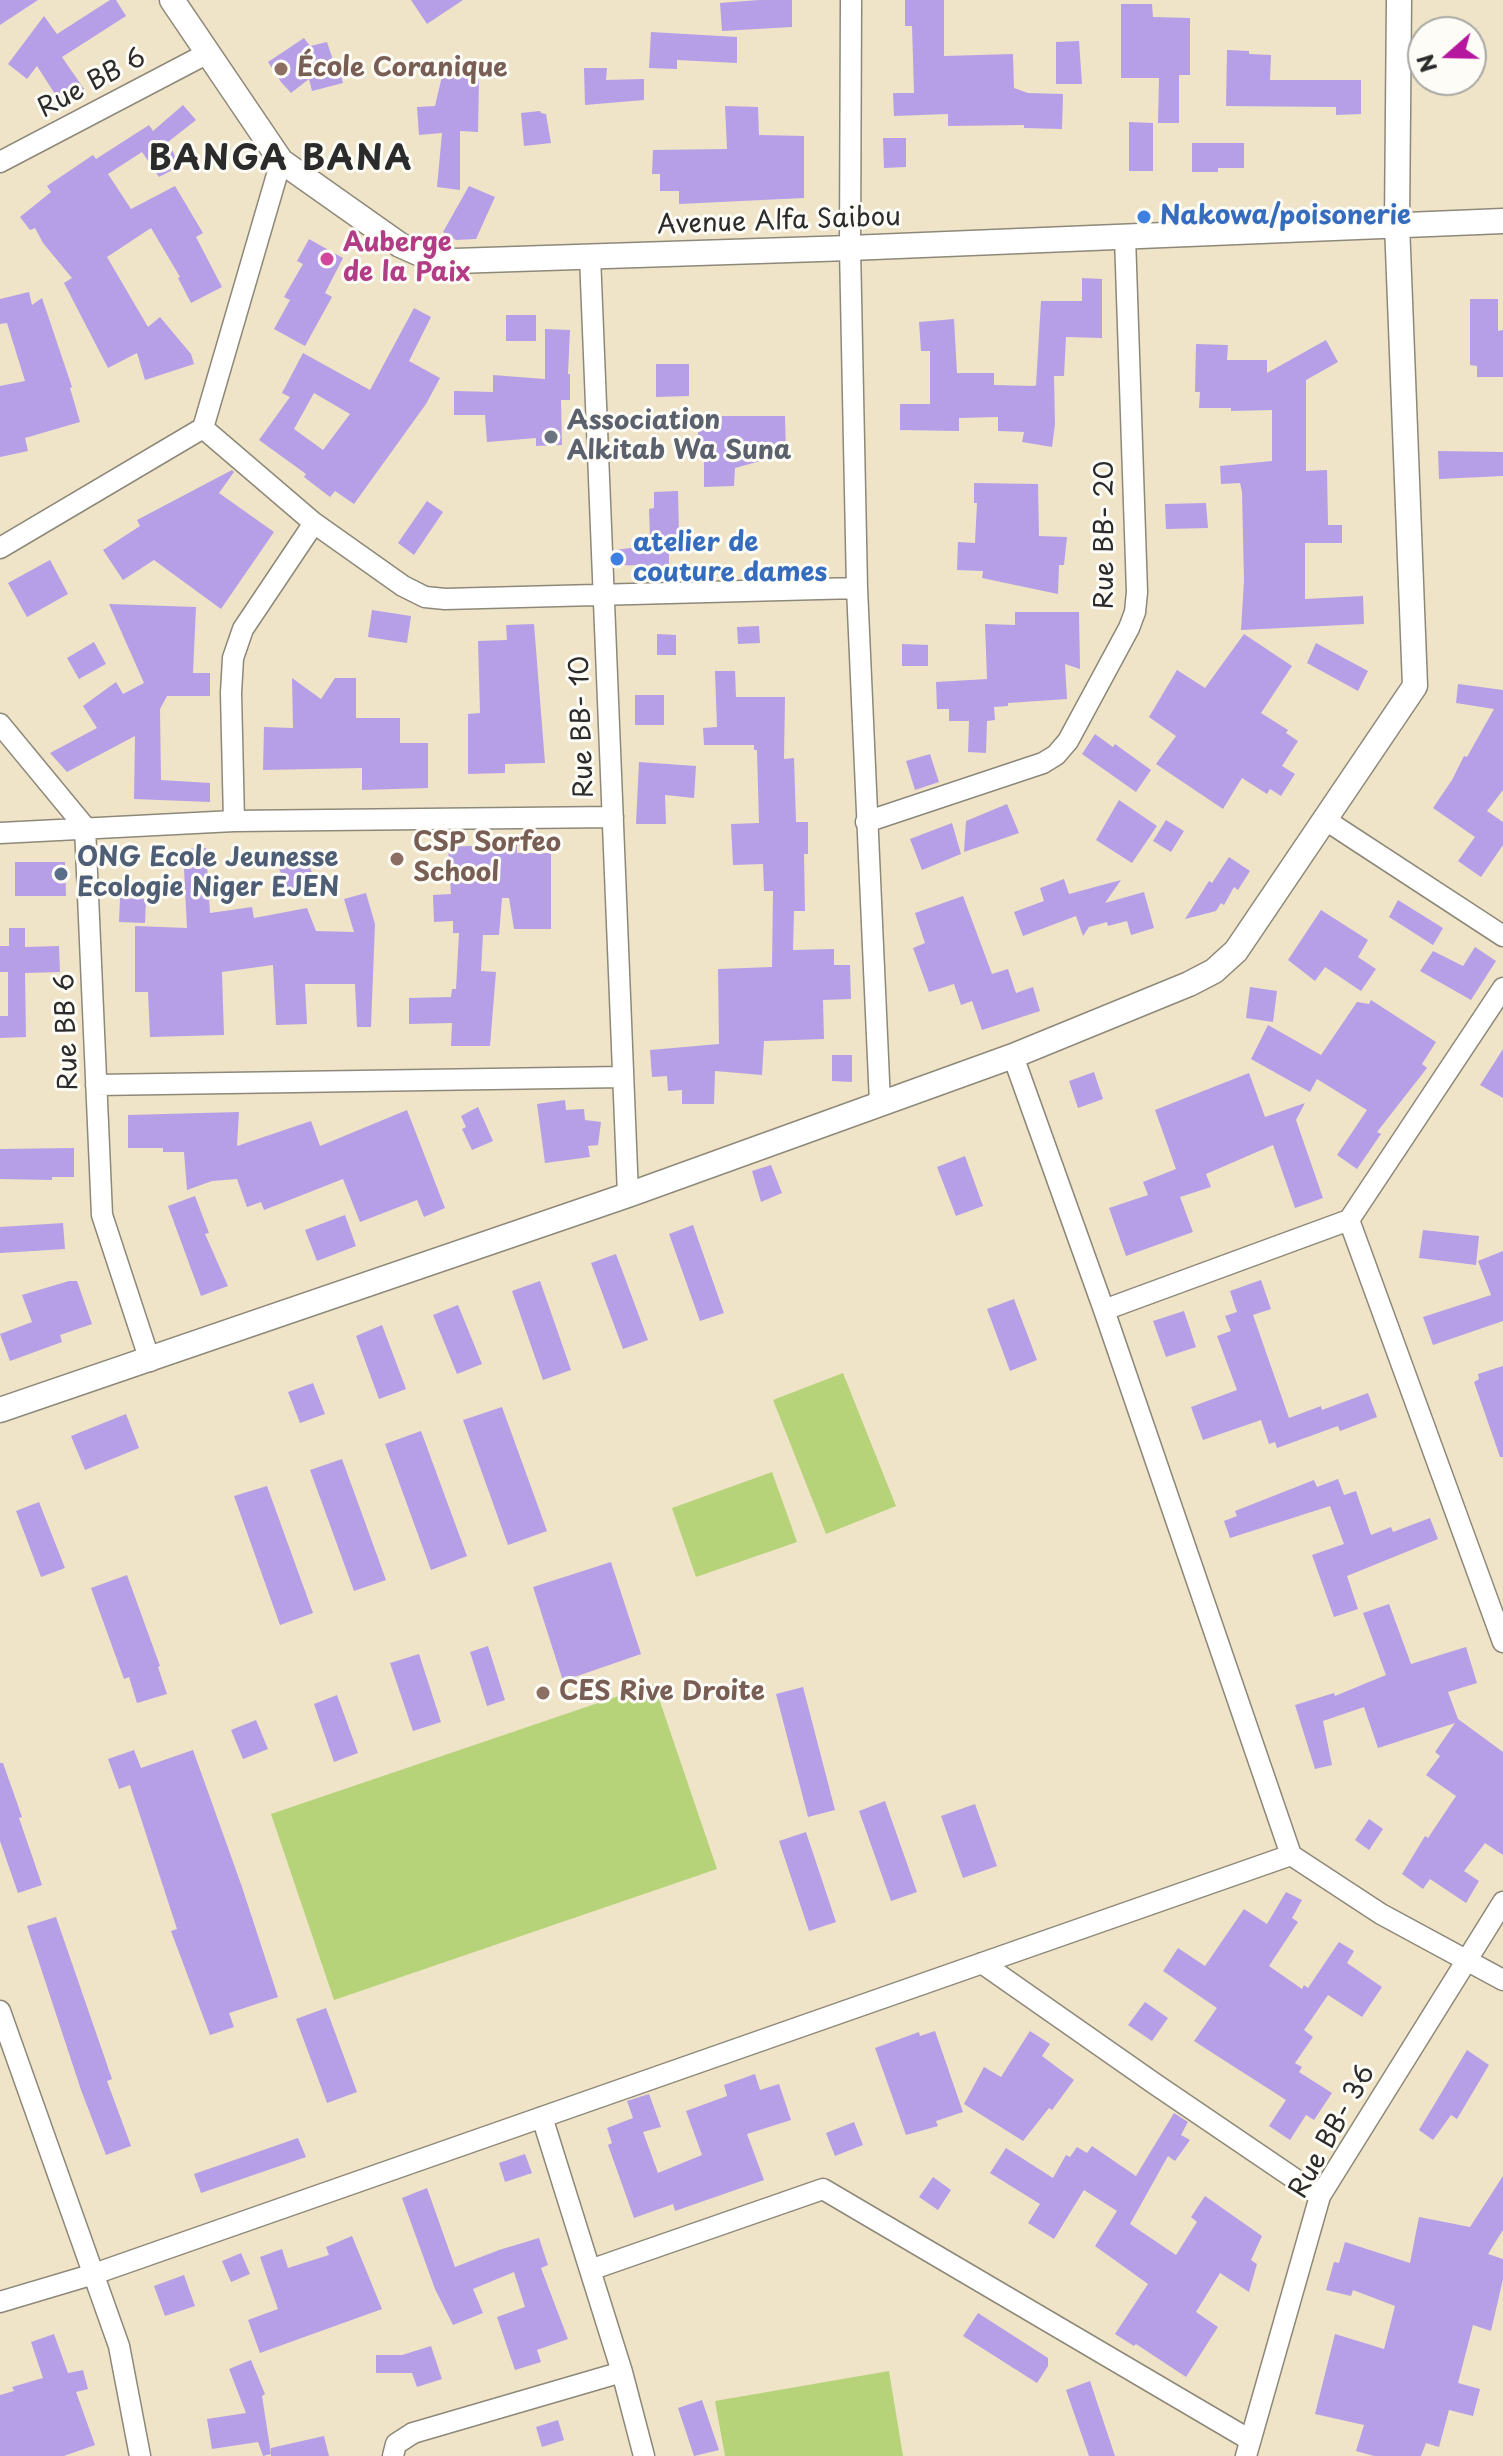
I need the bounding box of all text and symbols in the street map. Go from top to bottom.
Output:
north arrow [1407,16,1487,96]
street label: Rue BB 6 [33,43,151,125]
text: N [1407,50,1444,78]
place label: École Coranique [297,53,508,85]
marker: École Coranique [272,60,290,78]
district label: BANGA BANA [147,141,415,181]
place label: Nakowa/poisonerie [1160,201,1411,233]
street label: Avenue Alfa Saibou [657,202,901,242]
marker: Nakowa/poisonerie [1135,208,1153,226]
place label: Auberge de la Paix [343,228,470,290]
marker: Auberge de la Paix [318,250,336,268]
place label: Association Alkitab Wa Suna [567,406,791,468]
marker: Association Alkitab Wa Suna [542,428,560,446]
street label: Rue BB- 20 [1090,460,1122,610]
place label: atelier de couture dames [633,528,827,590]
marker: atelier de couture dames [608,550,626,568]
street label: Rue BB- 10 [565,655,601,799]
place label: CSP Sorfeo School [413,828,561,890]
place label: ONG Ecole Jeunesse Ecologie Niger EJEN [77,843,339,904]
marker: CSP Sorfeo School [388,850,406,868]
marker: ONG Ecole Jeunesse Ecologie Niger EJEN [52,865,70,883]
street label: Rue BB 6 [50,973,86,1091]
place label: CES Rive Droite [559,1677,765,1709]
marker: CES Rive Droite [534,1684,552,1702]
street label: Rue BB- 36 [1284,2060,1382,2204]

